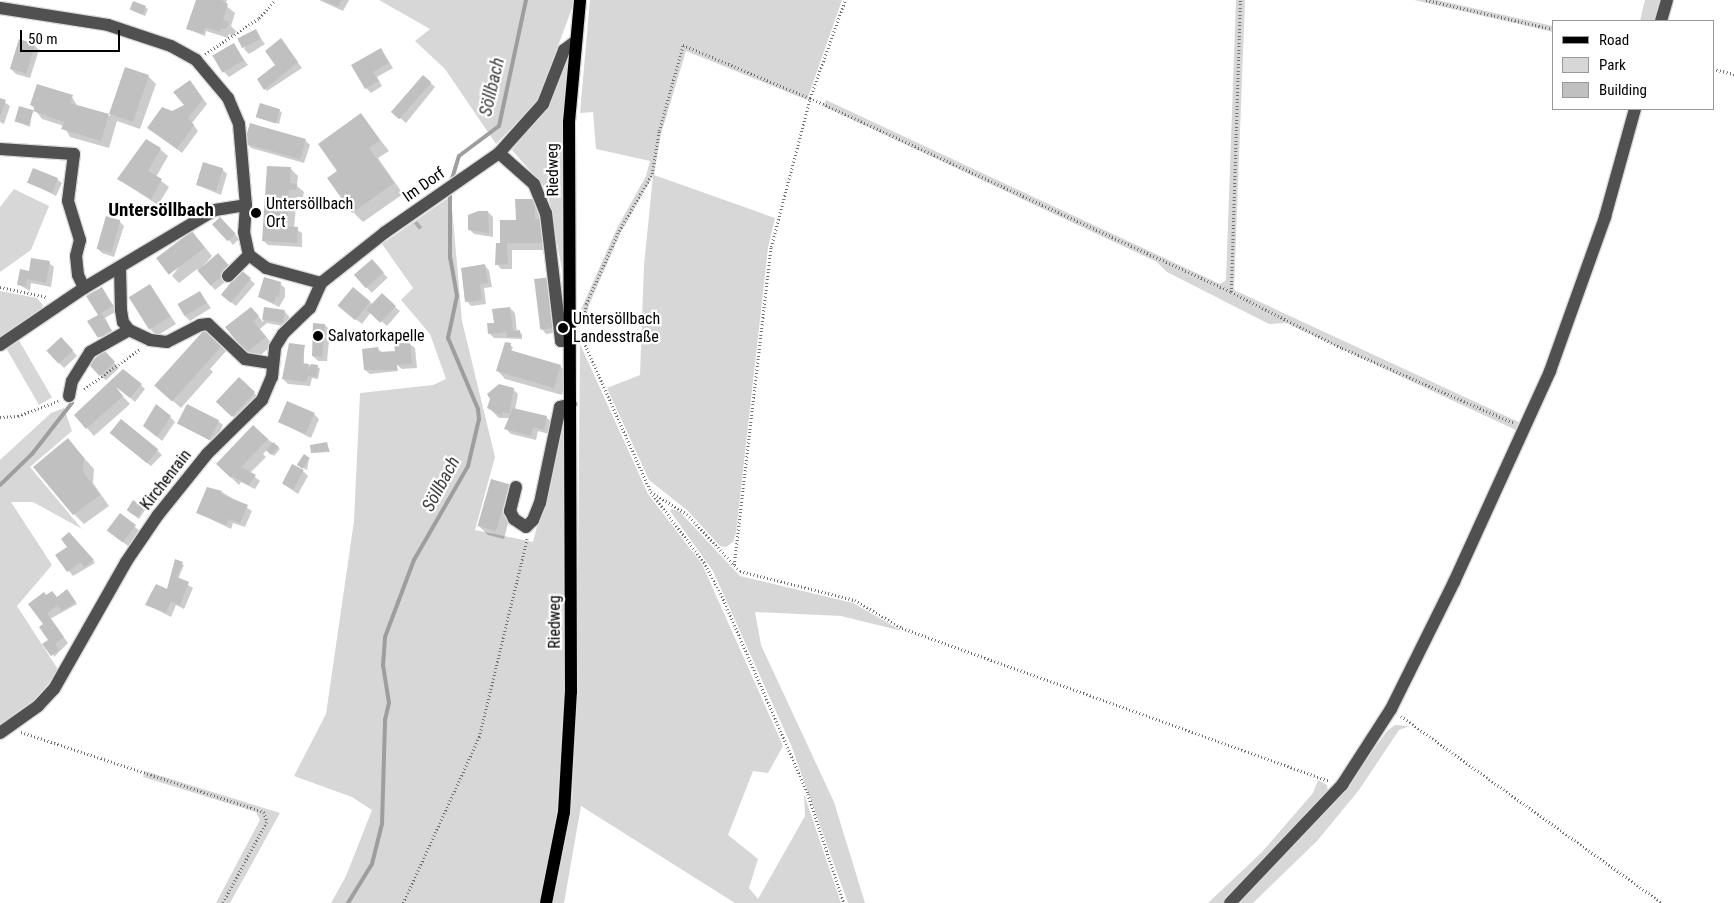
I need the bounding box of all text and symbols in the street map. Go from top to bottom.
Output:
scale bar [22,20,122,52]
legend [1552,20,1714,110]
text: 50 m [28,30,58,48]
text: Road [1599,31,1629,49]
water label: Söllbach [475,56,509,118]
text: Park [1599,56,1626,74]
text: Building [1599,81,1647,99]
street label: Riedweg [543,143,563,197]
street label: Im Dorf [399,164,449,206]
place label: Untersöllbach Ort [266,194,353,232]
district label: Untersöllbach [108,199,214,221]
marker: Untersöllbach Ort [250,207,262,219]
place label: Untersöllbach Landesstraße [573,309,660,347]
marker: Untersöllbach Landesstraße [557,322,569,334]
place label: Salvatorkapelle [328,326,425,346]
marker: Salvatorkapelle [312,330,324,342]
street label: Kirchenrain [137,446,195,514]
water label: Söllbach [418,453,464,515]
street label: Riedweg [545,595,565,649]

